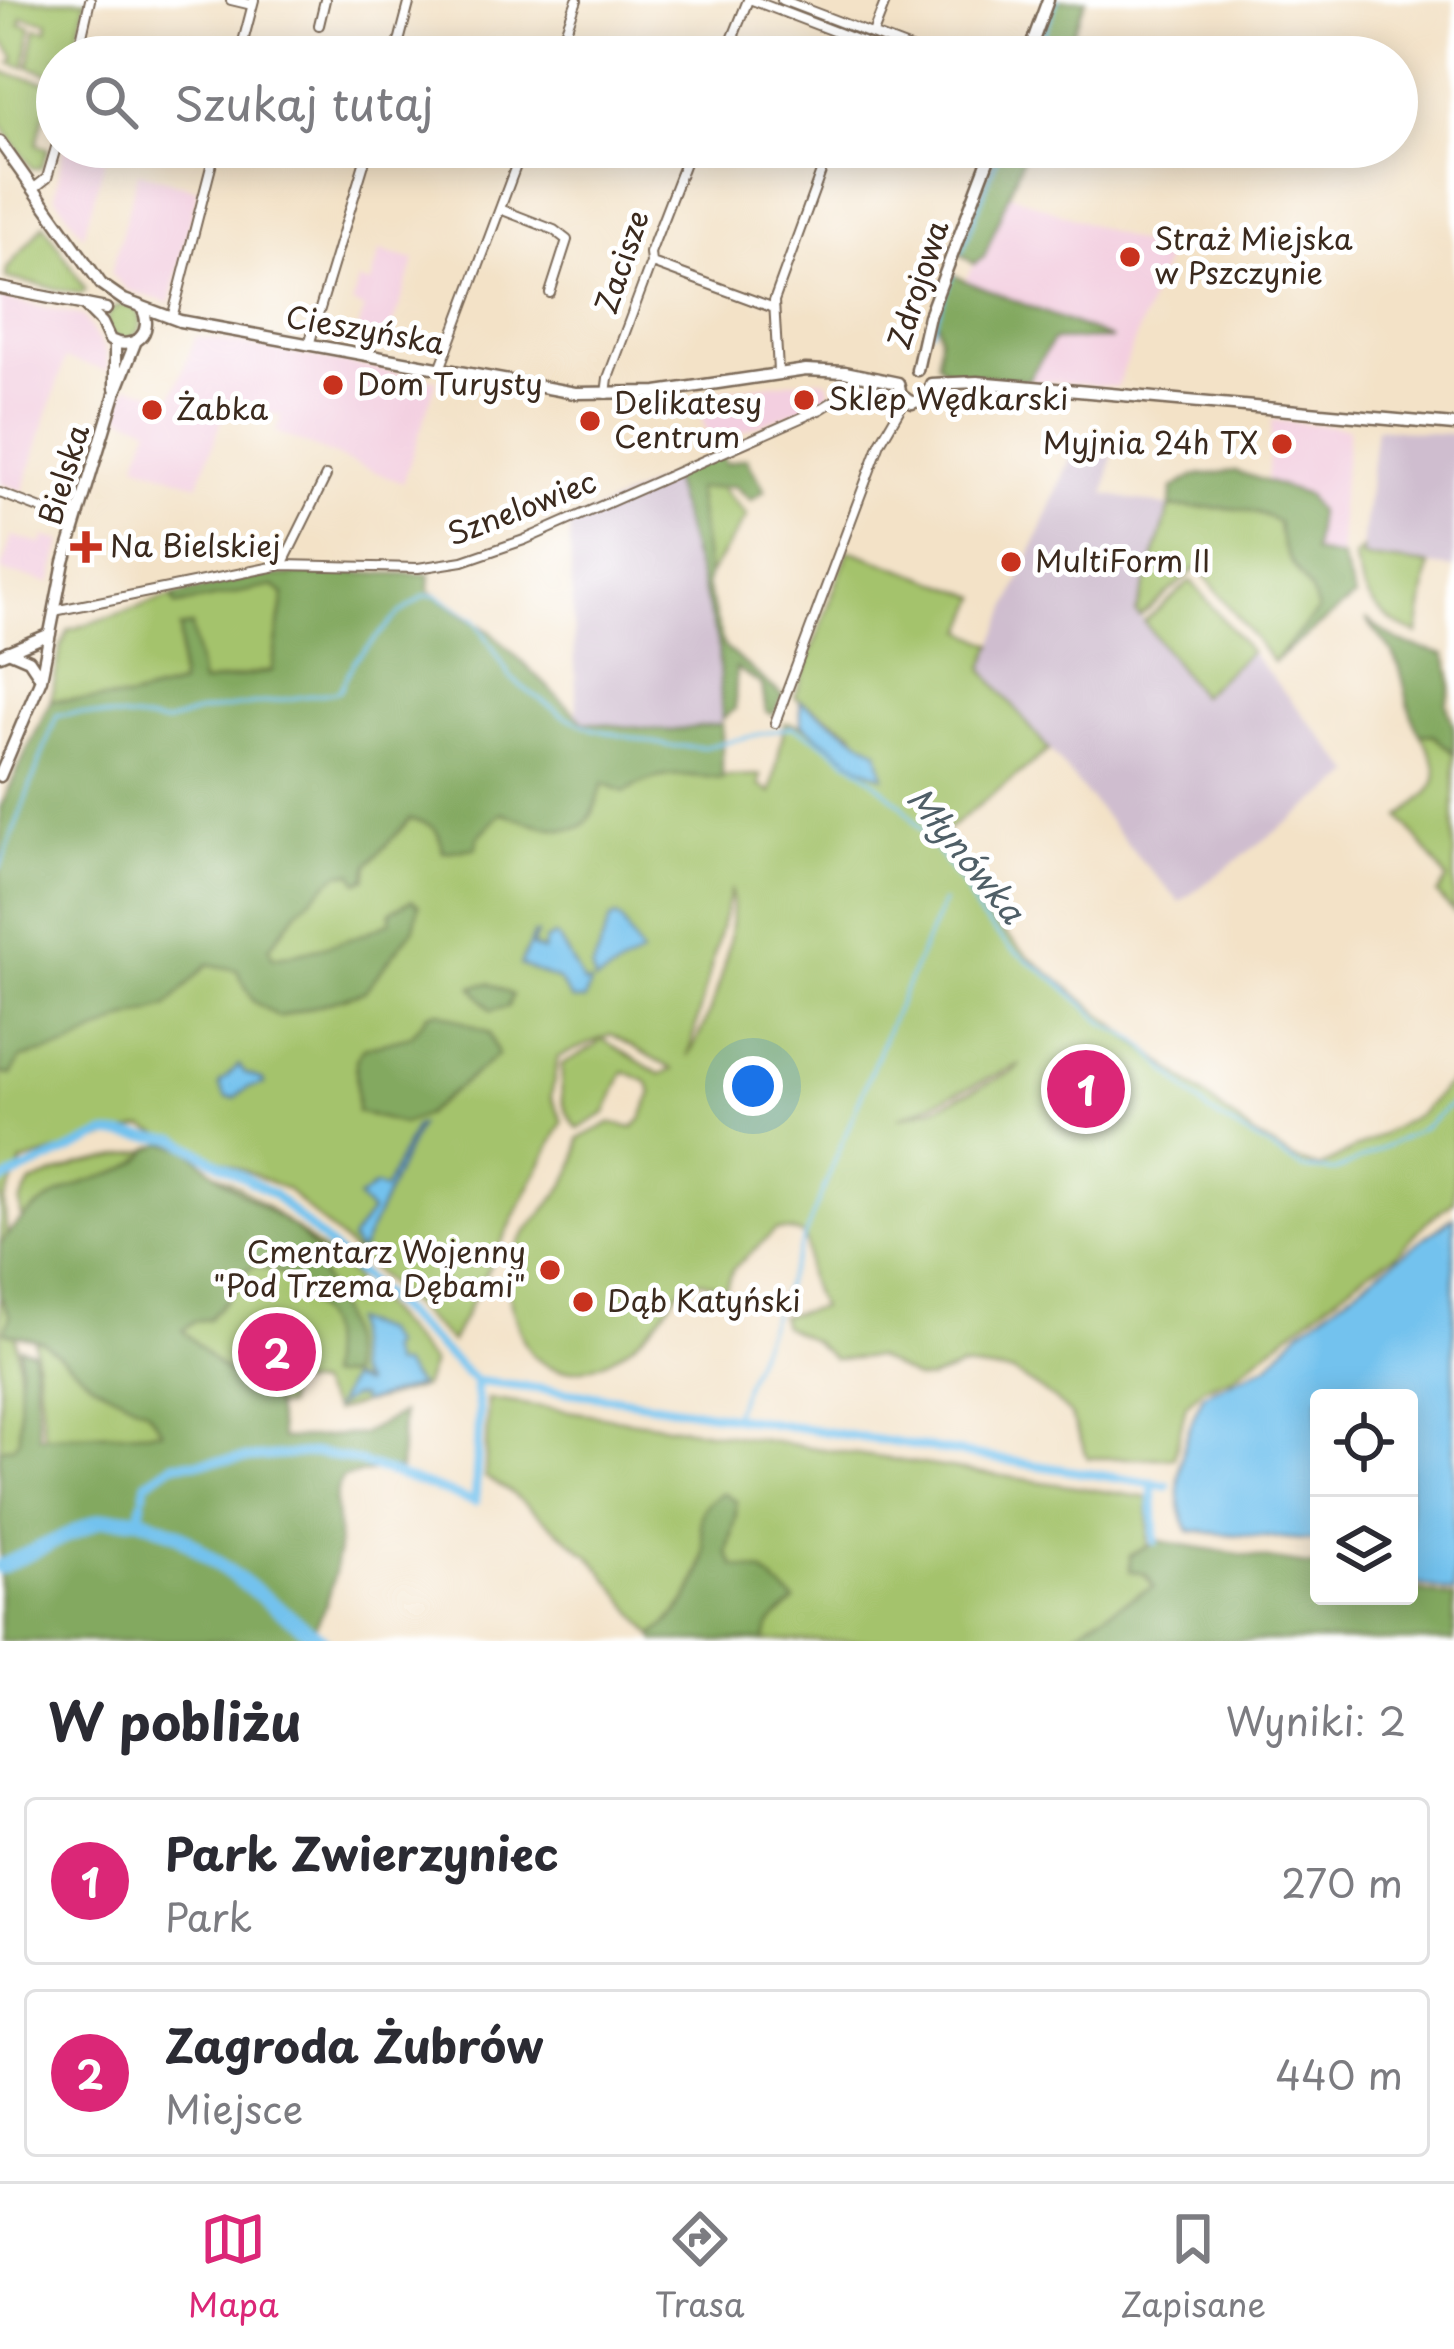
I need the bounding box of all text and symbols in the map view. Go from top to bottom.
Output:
search box [36,36,1418,168]
text: Szukaj tutaj [174,68,434,136]
icon: search [78,69,144,135]
street label: Zacisze [582,203,659,319]
street label: Zdrojowa [875,214,959,354]
place label: Straż Miejska w Pszczynie [1154,215,1353,294]
marker: Straż Miejska w Pszczynie [1117,244,1143,270]
street label: Cieszyńska [283,292,449,365]
place label: Dom Turysty [357,360,543,405]
marker: Dom Turysty [320,372,346,398]
place label: Sklep Wędkarski [828,375,1068,420]
place label: Delikatesy Centrum [614,379,762,458]
place label: Żabka [176,385,268,430]
marker: Sklep Wędkarski [791,387,817,413]
marker: Żabka [139,397,165,423]
marker: Delikatesy Centrum [577,408,603,434]
street label: Bielska [26,418,99,530]
place label: Myjnia 24h TX [1043,419,1258,464]
marker: Myjnia 24h TX [1269,431,1295,457]
street label: Sznelowiec [440,458,602,556]
place label: Na Bielskiej [110,522,281,567]
marker: Na Bielskiej [73,534,99,560]
place label: MultiForm II [1035,537,1210,582]
marker: MultiForm II [998,549,1024,575]
water label: Młynówka [897,775,1039,934]
pin: 1 [1047,1044,1125,1134]
your location [723,1056,783,1116]
place label: Cmentarz Wojenny "Pod Trzema Dębami" [213,1228,526,1307]
marker: Cmentarz Wojenny "Pod Trzema Dębami" [537,1257,563,1283]
place label: Dąb Katyński [607,1277,801,1322]
marker: Dąb Katyński [570,1289,596,1315]
pin: 2 [238,1307,316,1397]
map controls [1310,1389,1418,1605]
button: locate [1310,1389,1418,1497]
button: layers [1310,1497,1418,1605]
text: W pobliżu [48,1681,302,1758]
text: Wyniki: 2 [1226,1690,1406,1749]
text: Park Zwierzyniec [165,1818,559,1886]
text: 1 [81,1852,99,1911]
text: 270 m [1281,1852,1403,1911]
text: Park [165,1886,252,1945]
text: Zagroda Żubrów [165,2010,544,2078]
text: 2 [76,2044,104,2103]
text: 440 m [1275,2044,1403,2103]
text: Miejsce [165,2078,303,2137]
tab: Mapa [188,2206,279,2328]
tab: Trasa [655,2206,745,2328]
tab: Zapisane [1121,2206,1266,2328]

